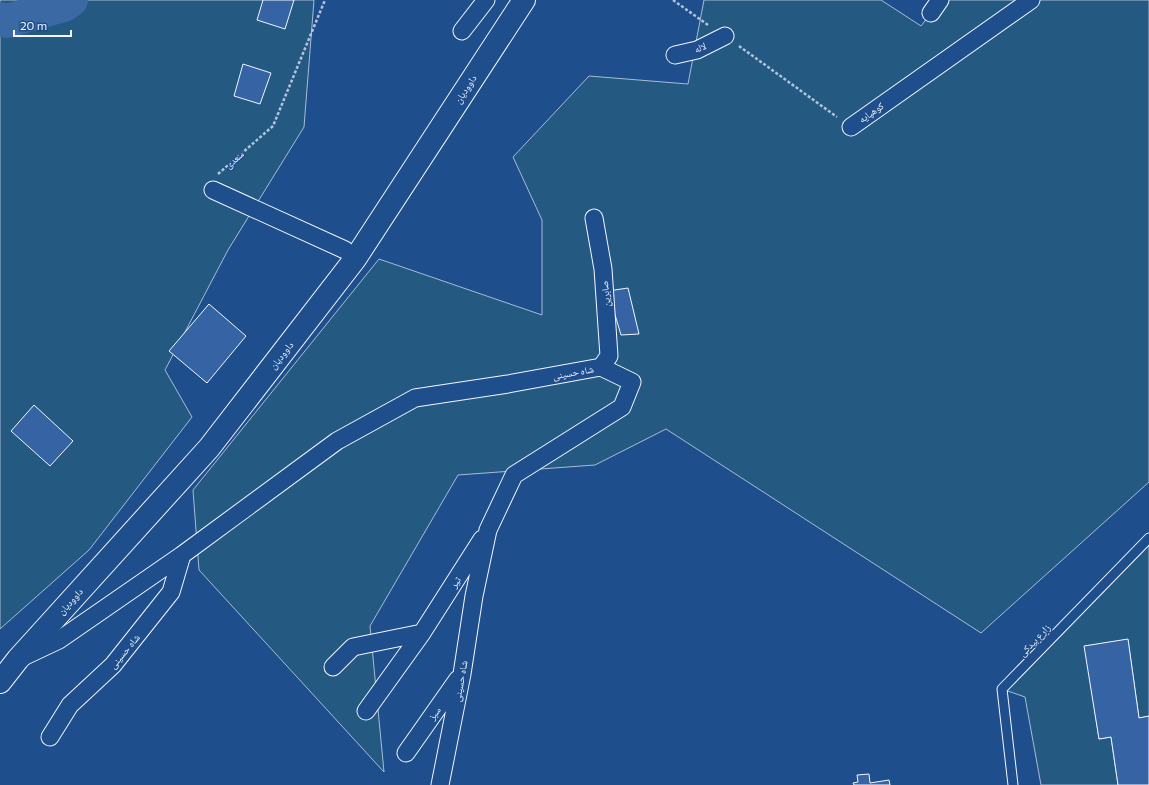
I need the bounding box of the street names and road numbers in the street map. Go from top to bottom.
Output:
street label: لاله [692,39,708,55]
street label: داوودیان [451,72,480,106]
street label: کوهپایه [856,99,887,126]
street label: سعدی [222,147,247,171]
street label: صابرین [598,280,613,308]
street label: داوودیان [266,339,296,372]
street label: شاه حسینی [552,362,595,382]
street label: تیر [446,574,463,591]
street label: داوودیان [55,585,86,618]
street label: زارع بیدکی [1016,621,1053,659]
street label: شاه حسینی [106,631,143,671]
street label: شاه حسینی [450,659,471,703]
street label: سبز [425,704,443,723]

